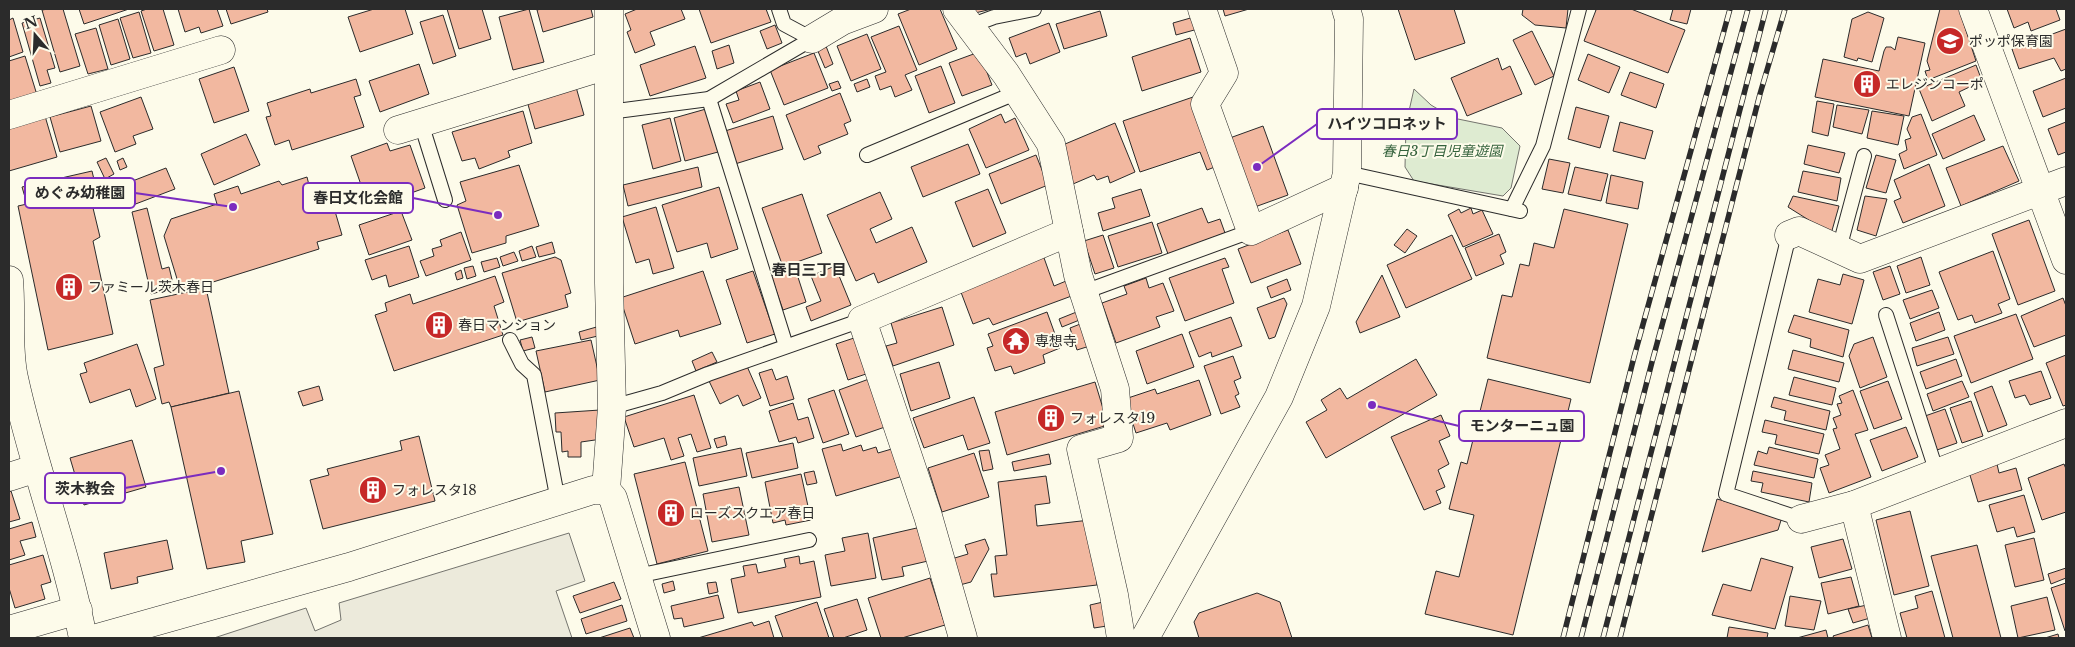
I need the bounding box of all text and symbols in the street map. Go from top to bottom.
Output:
north arrow [10,10,60,60]
text: N [22,12,40,33]
school or university icon: ポッポ保育園 [1935,26,1965,56]
place label: ポッポ保育園 [1969,32,2053,50]
building icon: エレジンコーポ [1852,69,1882,99]
place label: エレジンコーポ [1886,75,1984,93]
callout: ハイツコロネット [1317,109,1457,139]
text: ハイツコロネット [1327,114,1447,133]
park label: 春日3丁目児童遊園 [1382,142,1504,160]
callout: めぐみ幼稚園 [25,178,135,208]
text: めぐみ幼稚園 [35,183,125,202]
callout: 春日文化会館 [303,183,413,213]
text: 春日文化会館 [313,188,403,207]
district label: 春日三丁目 [771,260,847,279]
building icon: ファミール茨木春日 [54,272,84,302]
place label: ファミール茨木春日 [88,278,214,296]
building icon: 春日マンション [424,310,454,340]
place label: 春日マンション [458,316,556,334]
temple icon: 専想寺 [1001,326,1031,356]
place label: 専想寺 [1035,332,1077,350]
building icon: フォレスタ19 [1036,403,1066,433]
place label: フォレスタ19 [1070,409,1155,427]
callout: モンターニュ園 [1459,411,1584,441]
text: モンターニュ園 [1469,416,1575,435]
callout: 茨木教会 [45,473,125,503]
building icon: フォレスタ18 [358,475,388,505]
text: 茨木教会 [55,479,115,498]
place label: フォレスタ18 [392,481,477,499]
building icon: ローズスクエア春日 [656,498,686,528]
place label: ローズスクエア春日 [690,504,815,522]

